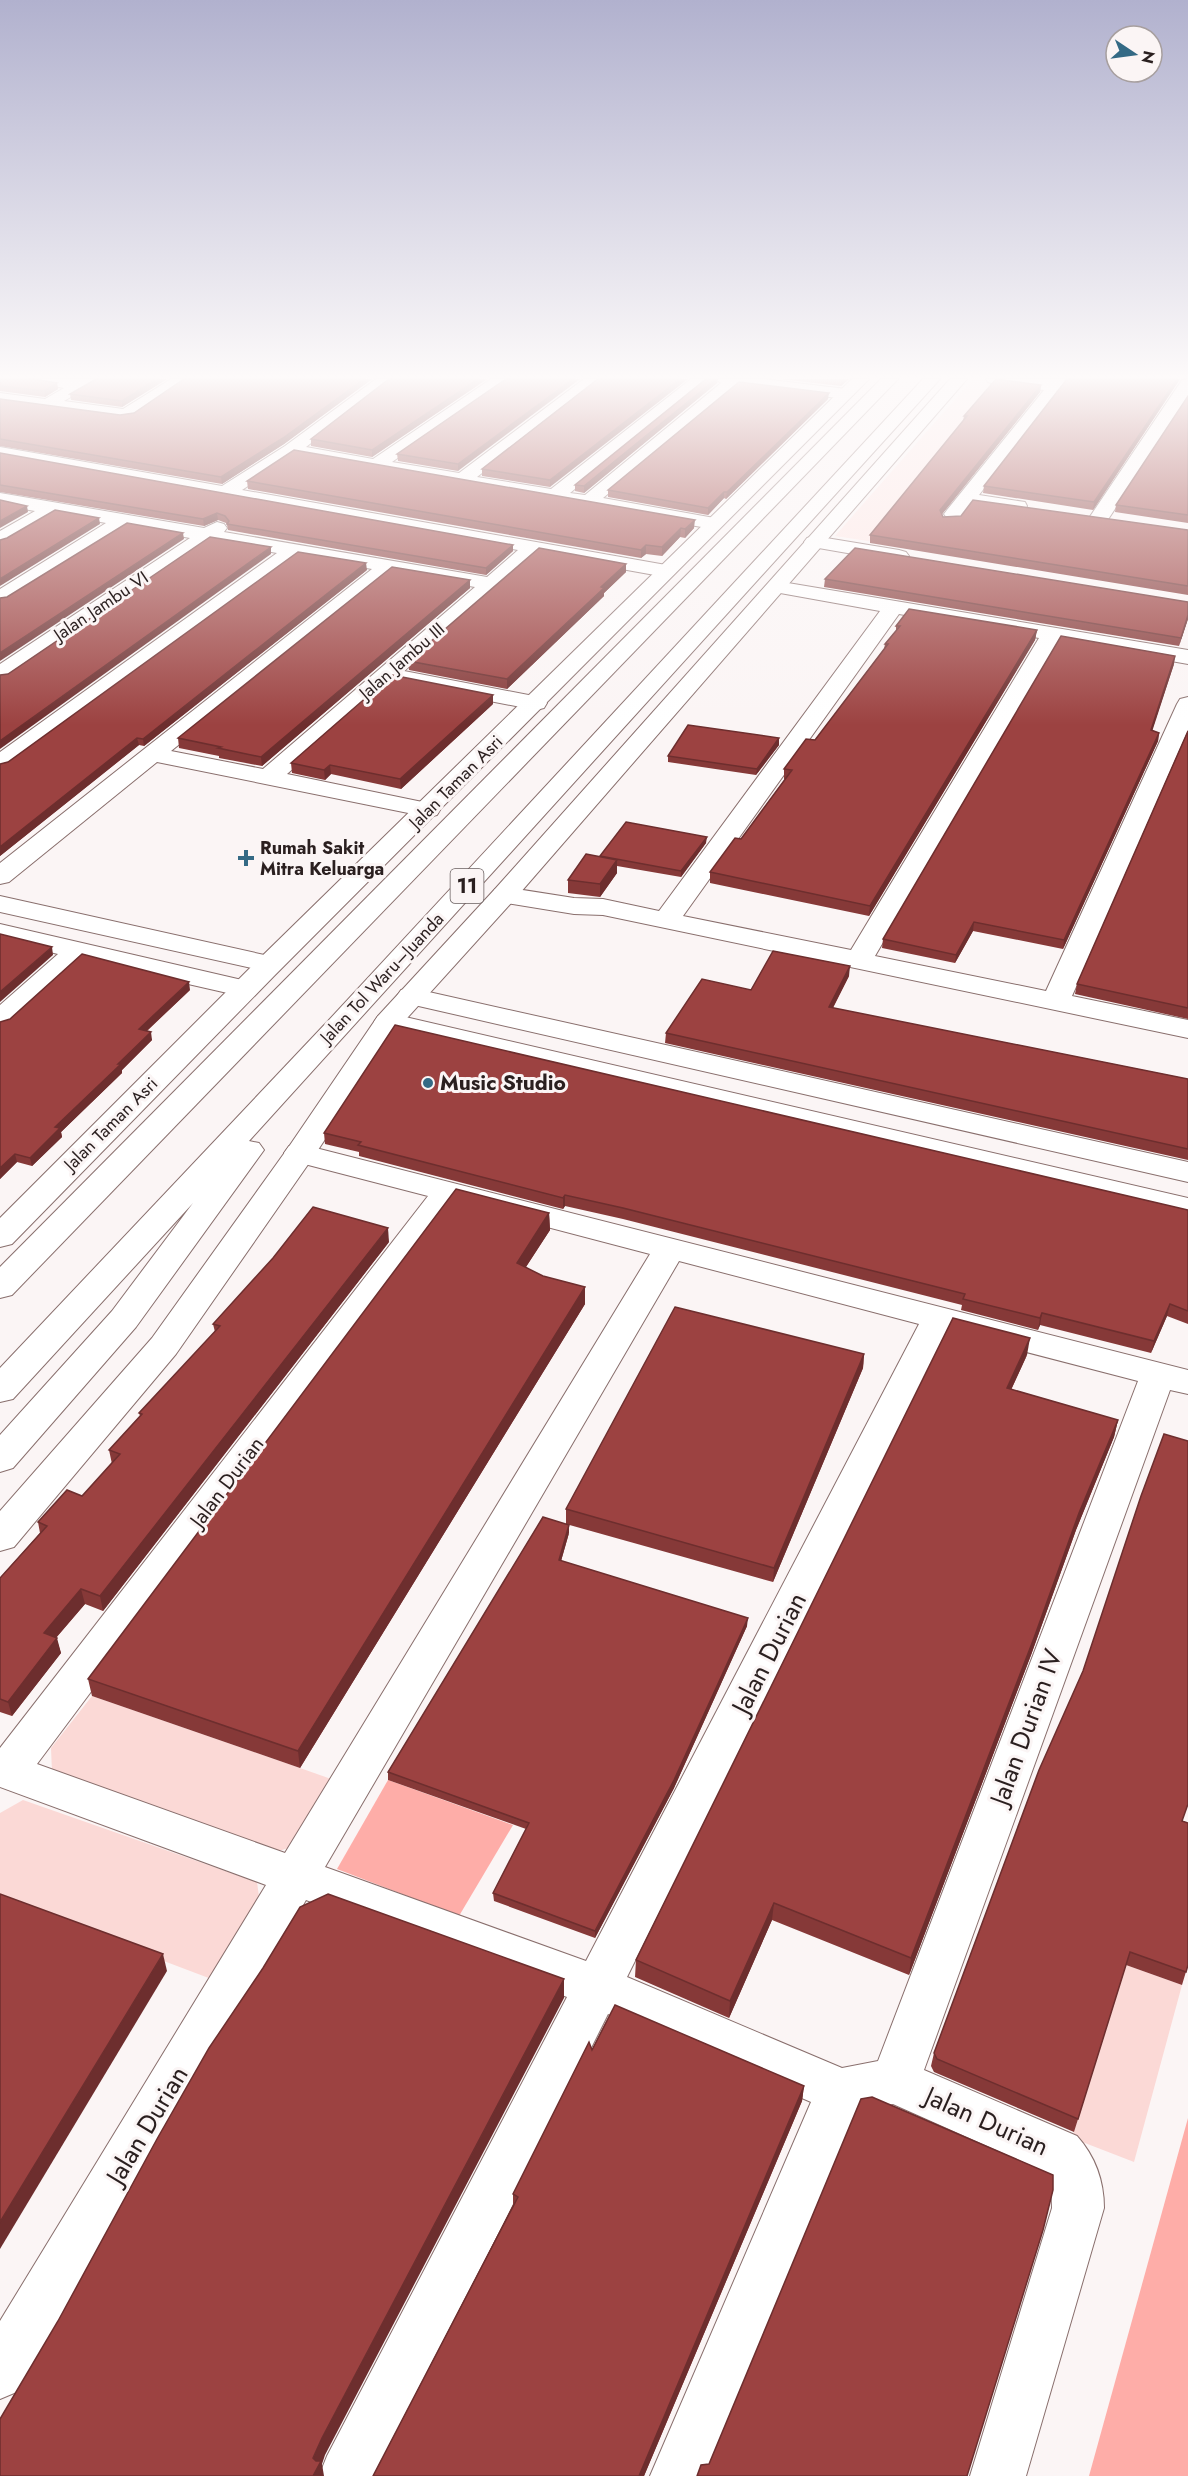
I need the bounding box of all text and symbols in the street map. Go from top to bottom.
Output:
north arrow [1104,24,1164,84]
text: N [1135,48,1161,66]
street label: Jalan Jambu VI [47,565,153,648]
street label: Jalan Jambu III [352,616,451,707]
street label: Jalan Taman Asri [402,729,509,836]
place label: Rumah Sakit Mitra Keluarga [260,835,384,882]
marker: Rumah Sakit Mitra Keluarga [237,849,255,867]
road number: 11 [450,869,484,903]
street label: Jalan Tol Waru–Juanda [313,907,450,1051]
place label: Music Studio [440,1068,566,1098]
street label: Jalan Taman Asri [57,1071,164,1178]
marker: Music Studio [421,1076,435,1090]
street label: Jalan Durian [181,1430,271,1536]
street label: Jalan Durian [721,1586,816,1723]
street label: Jalan Durian IV [979,1643,1072,1813]
street label: Jalan Durian [95,2059,197,2194]
street label: Jalan Durian [916,2076,1055,2165]

